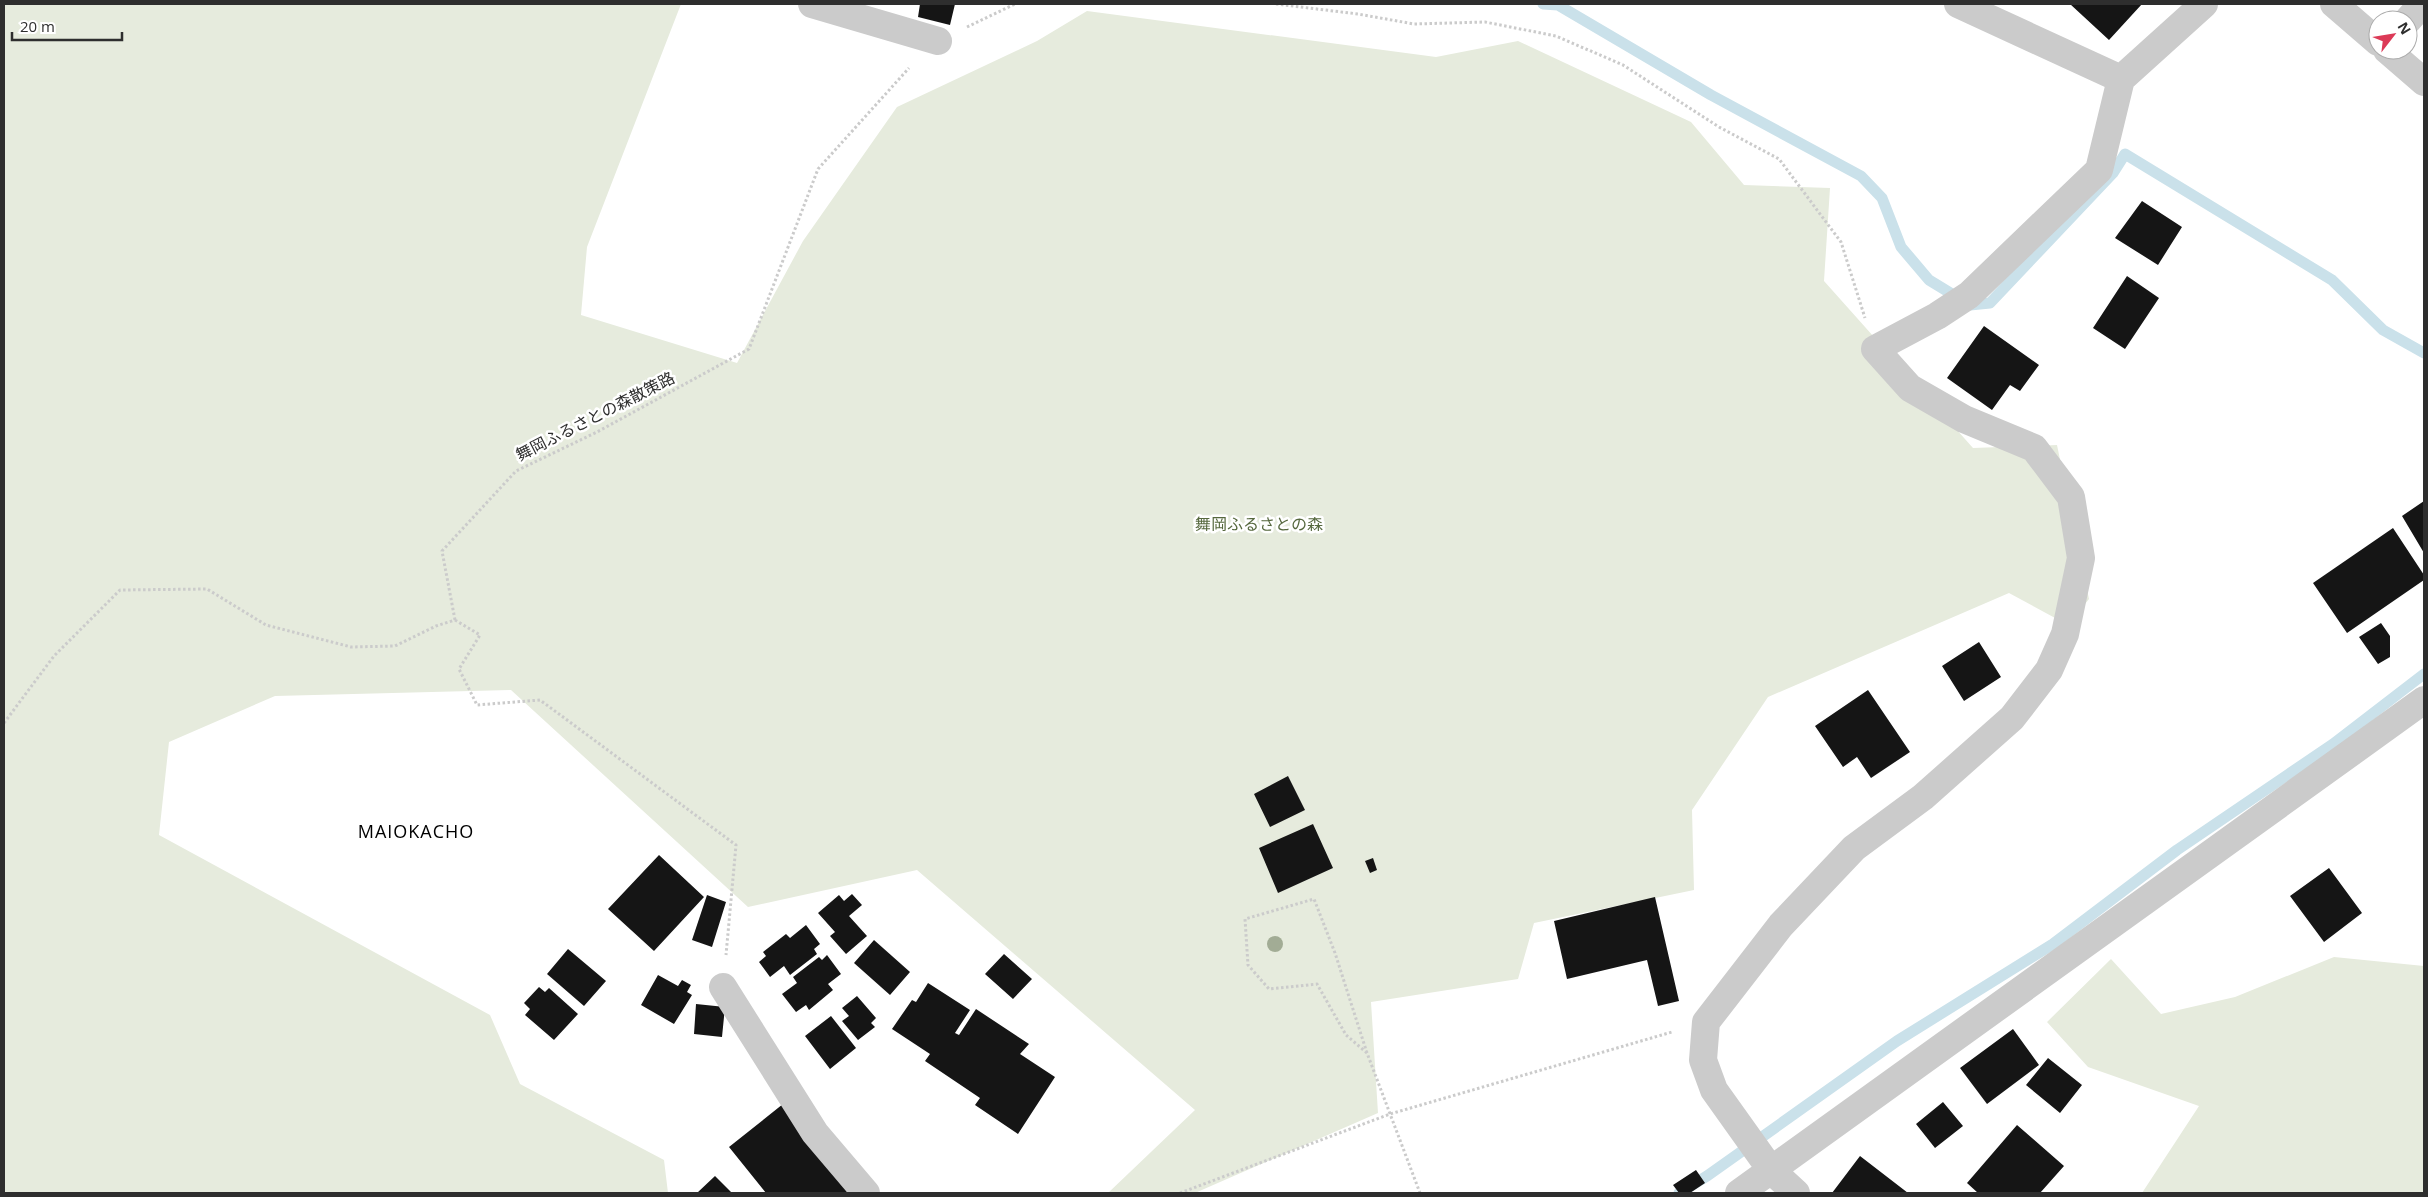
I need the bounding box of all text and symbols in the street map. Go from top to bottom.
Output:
scale bar [12,10,122,42]
north arrow [2368,10,2418,60]
text: 20 m [20,16,55,36]
text: N [2393,18,2416,38]
street label: 舞岡ふるさとの森散策路 [512,366,678,466]
park label: 舞岡ふるさとの森 [1195,513,1323,535]
district label: MAIOKACHO [358,819,474,843]

